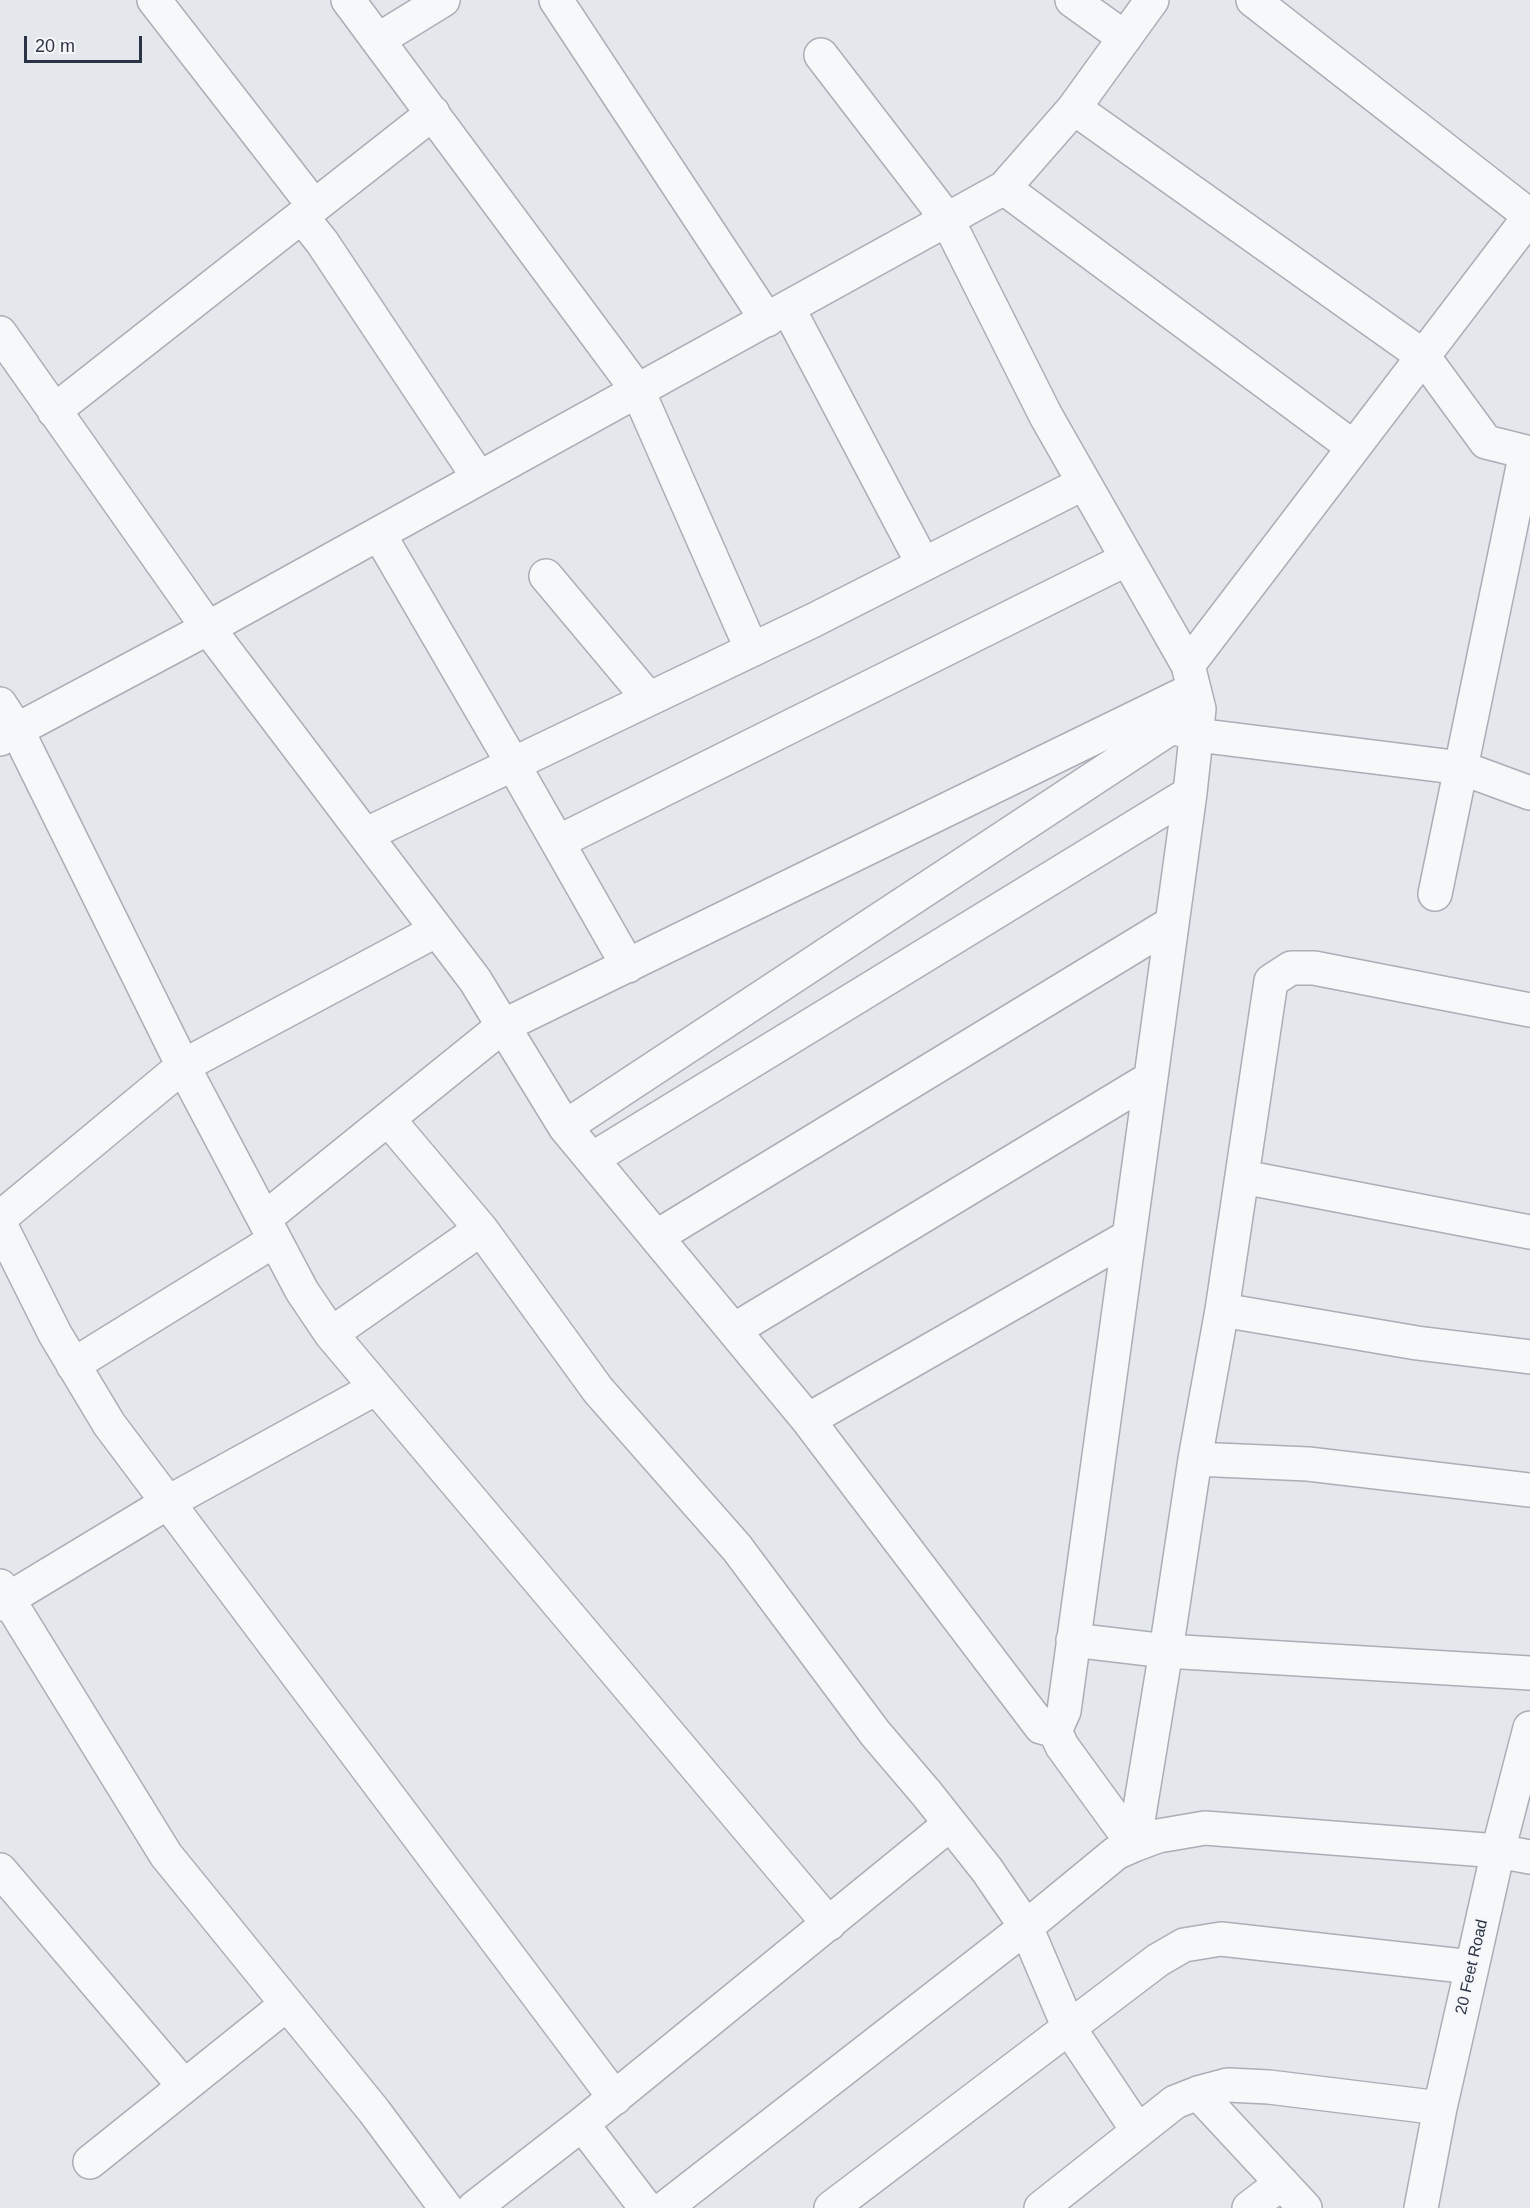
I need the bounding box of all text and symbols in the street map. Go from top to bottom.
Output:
scale bar [27,24,146,62]
text: 20 m [35,36,75,56]
street label: 20 Feet Road [1452,1918,1492,2016]

